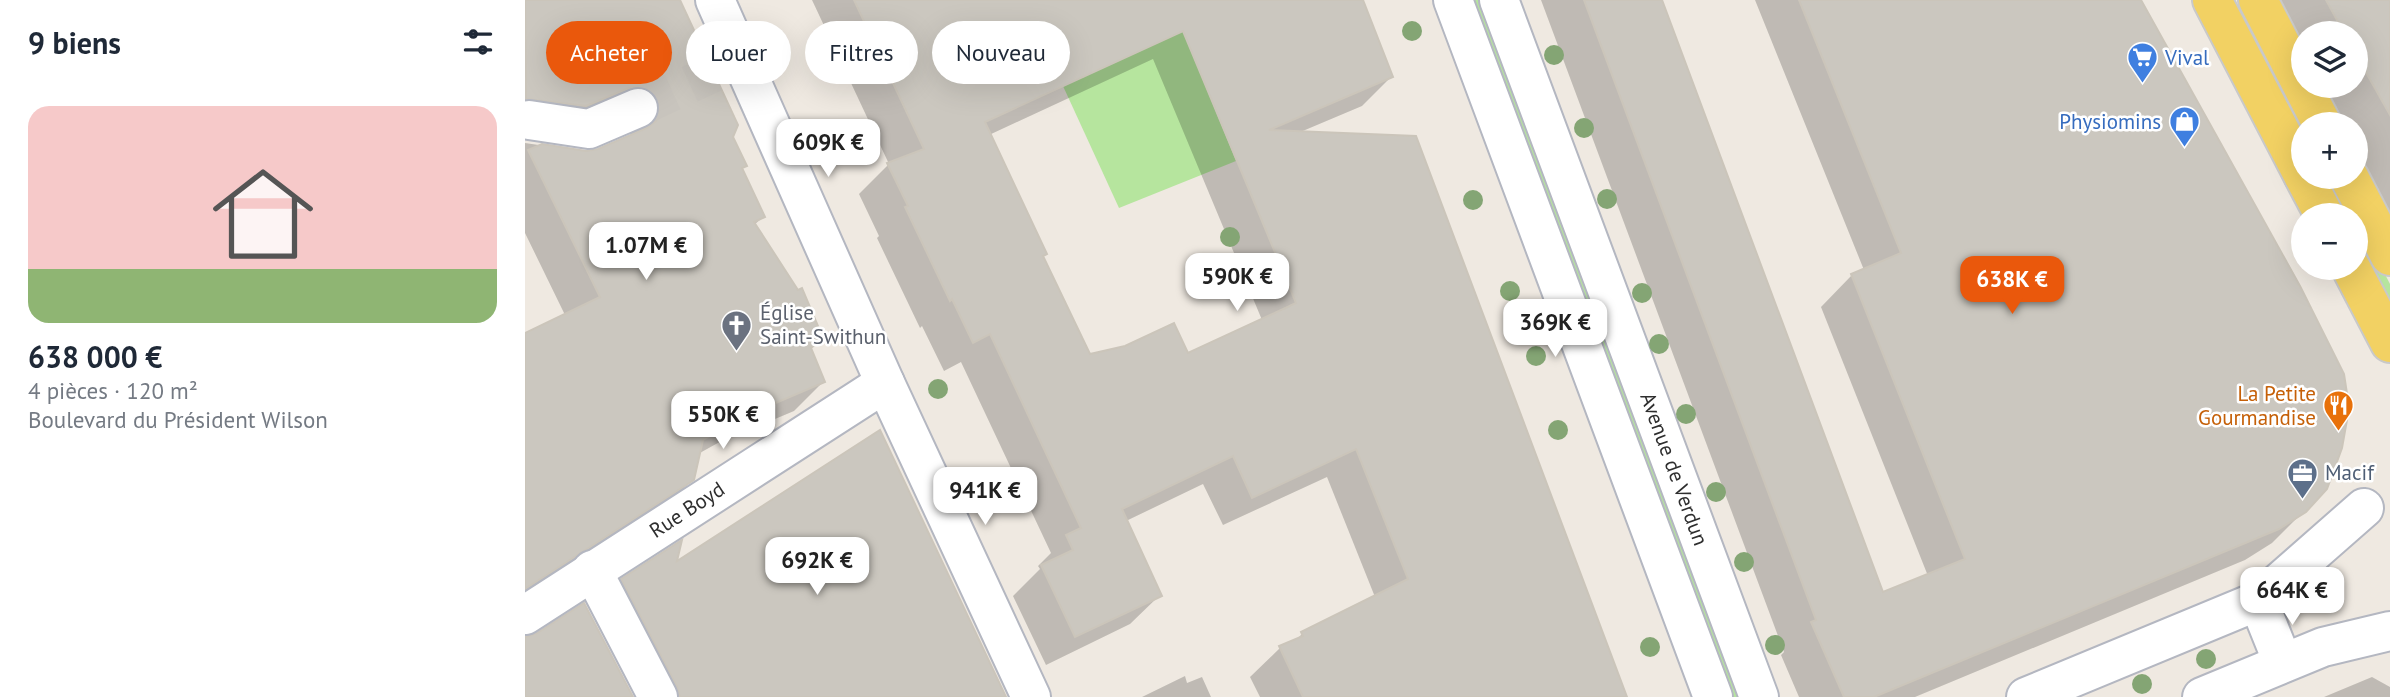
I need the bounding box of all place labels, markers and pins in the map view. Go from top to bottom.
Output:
supermarket icon: Vival [2125,41,2159,85]
place label: Vival [2164,44,2209,71]
shop icon: Physiomins [2167,105,2201,149]
place label: Physiomins [2059,108,2161,135]
pin: 609K € [771,120,885,179]
pin: 1.07M € [581,222,711,282]
pin: 590K € [1180,254,1294,313]
pin: 638K € [1955,256,2069,316]
place label: Église Saint-Swithun [760,299,886,350]
pin: 369K € [1498,300,1612,359]
church icon: Église Saint-Swithun [720,308,754,352]
place label: La Petite Gourmandise [2198,380,2316,431]
restaurant icon: La Petite Gourmandise [2322,389,2356,433]
pin: 550K € [666,392,780,451]
office icon: Macif [2285,456,2319,500]
place label: Macif [2325,459,2375,486]
pin: 941K € [928,468,1042,527]
pin: 692K € [760,538,874,597]
pin: 664K € [2235,568,2349,627]

